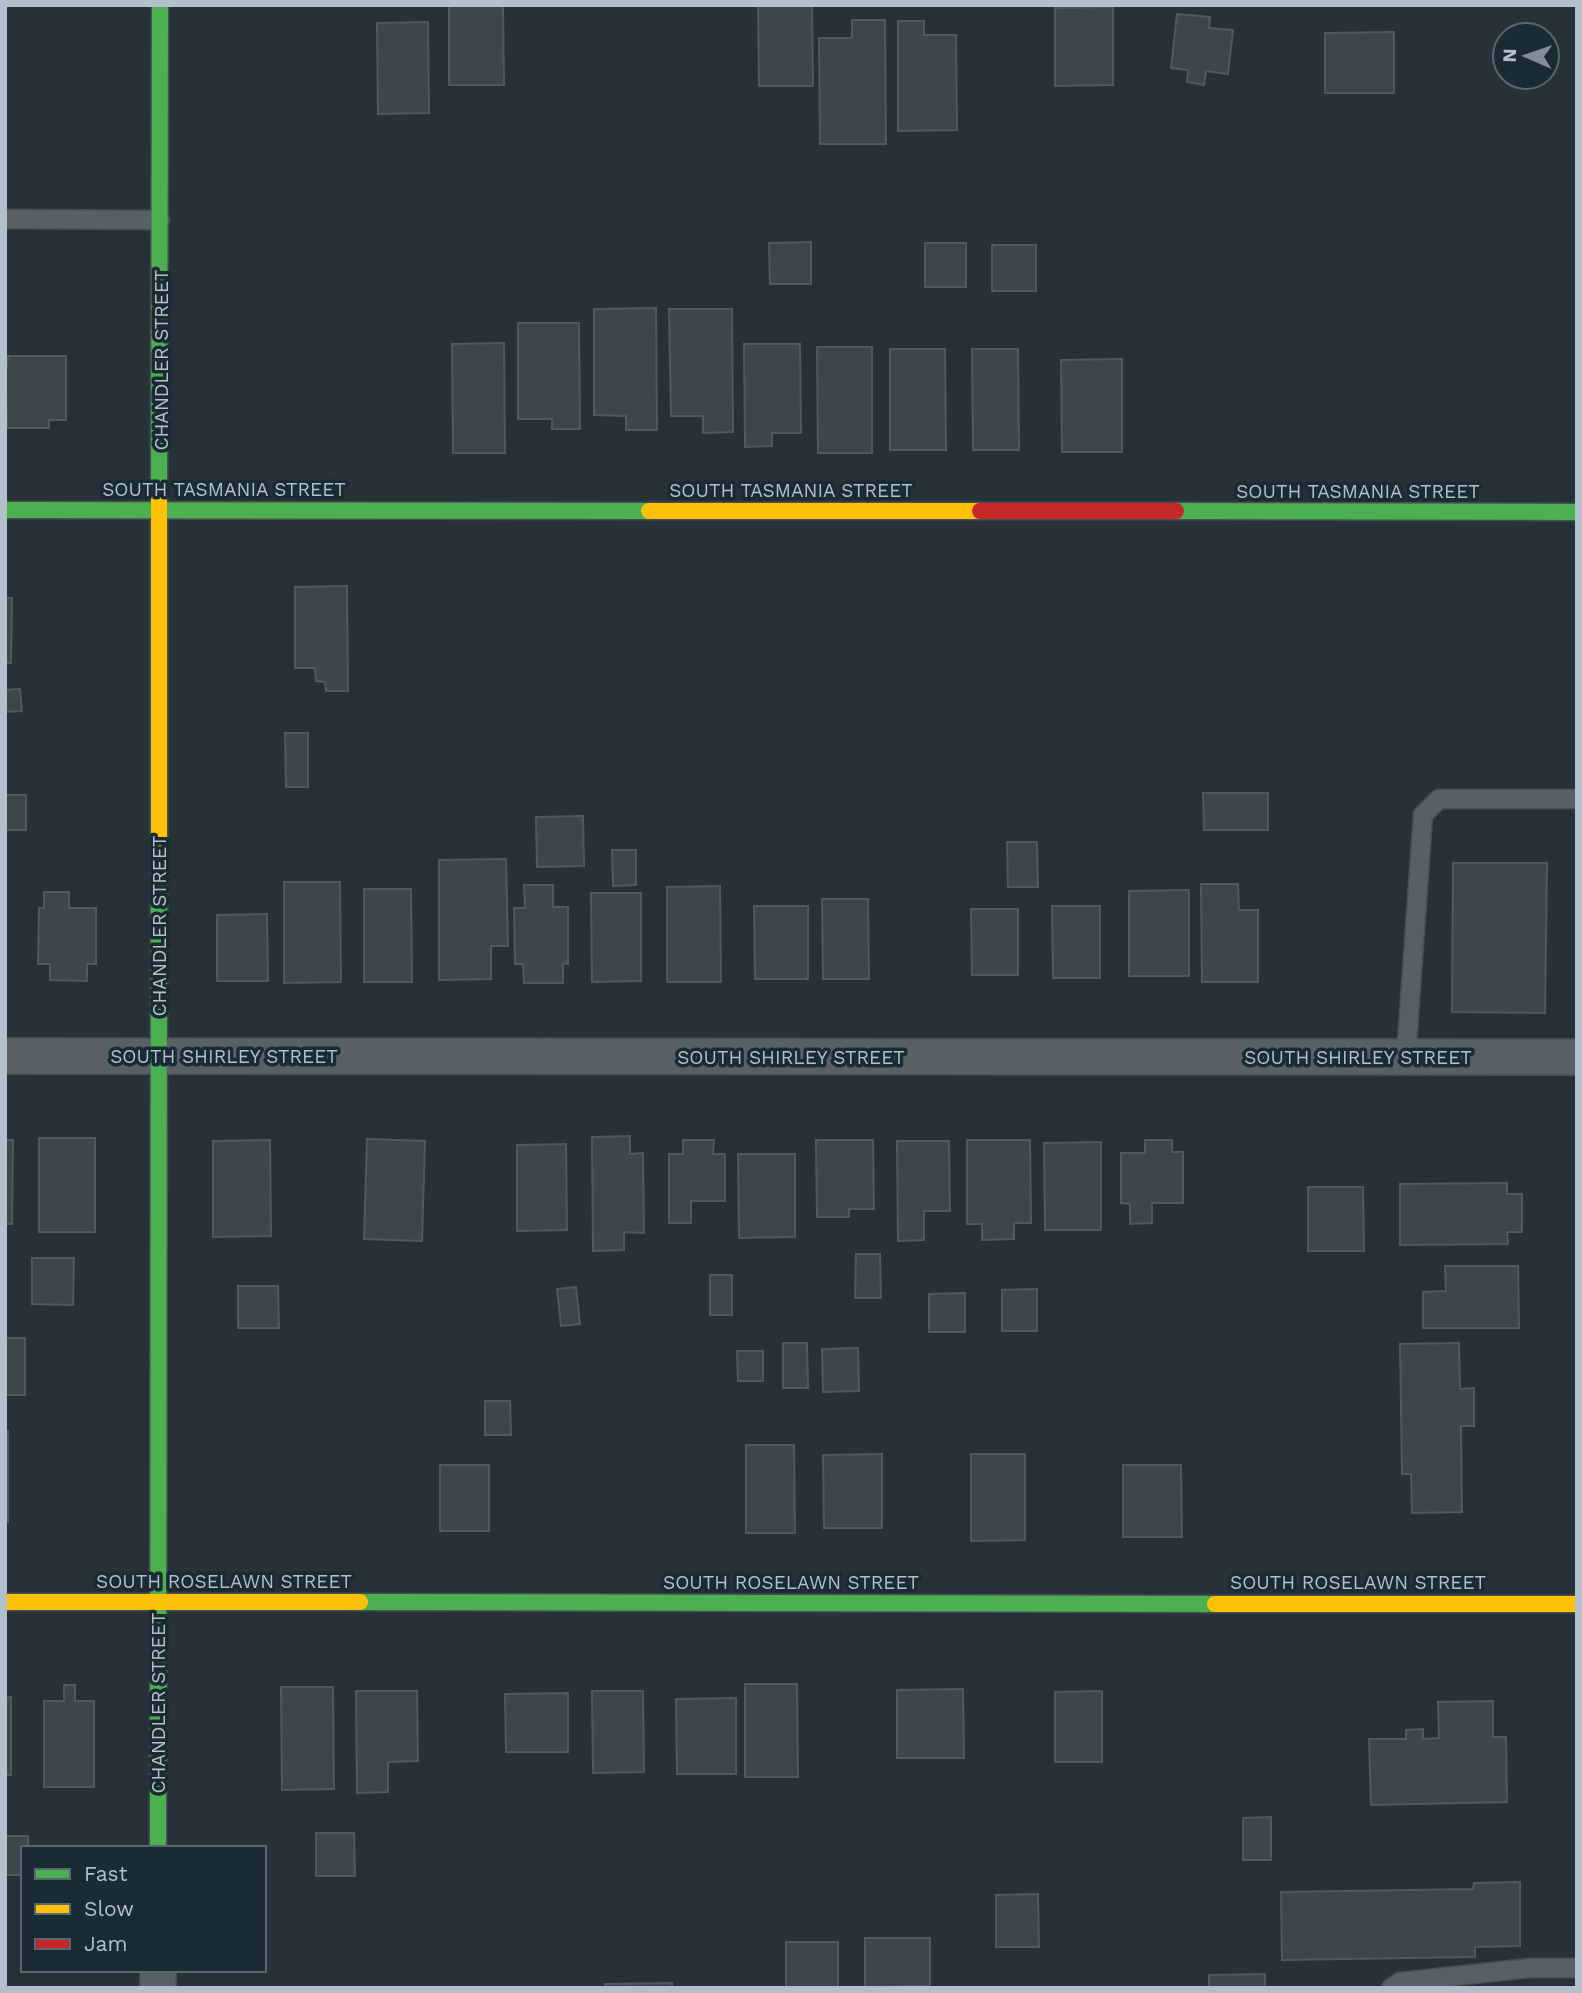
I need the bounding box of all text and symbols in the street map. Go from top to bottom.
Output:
north arrow [1491,21,1561,91]
text: N [1498,48,1521,63]
street label: CHANDLER STREET [150,269,173,451]
street label: SOUTH TASMANIA STREET [102,478,346,501]
street label: SOUTH TASMANIA STREET [669,479,913,502]
street label: SOUTH TASMANIA STREET [1236,480,1480,503]
street label: CHANDLER STREET [148,835,171,1017]
street label: SOUTH SHIRLEY STREET [110,1045,338,1068]
street label: SOUTH SHIRLEY STREET [677,1046,905,1069]
street label: SOUTH SHIRLEY STREET [1244,1046,1472,1069]
street label: SOUTH ROSELAWN STREET [96,1570,352,1593]
street label: SOUTH ROSELAWN STREET [663,1571,919,1594]
street label: SOUTH ROSELAWN STREET [1230,1571,1486,1594]
street label: CHANDLER STREET [147,1612,170,1794]
legend [21,1846,266,1972]
text: Fast [84,1861,128,1886]
text: Slow [84,1896,134,1921]
text: Jam [84,1931,127,1956]

